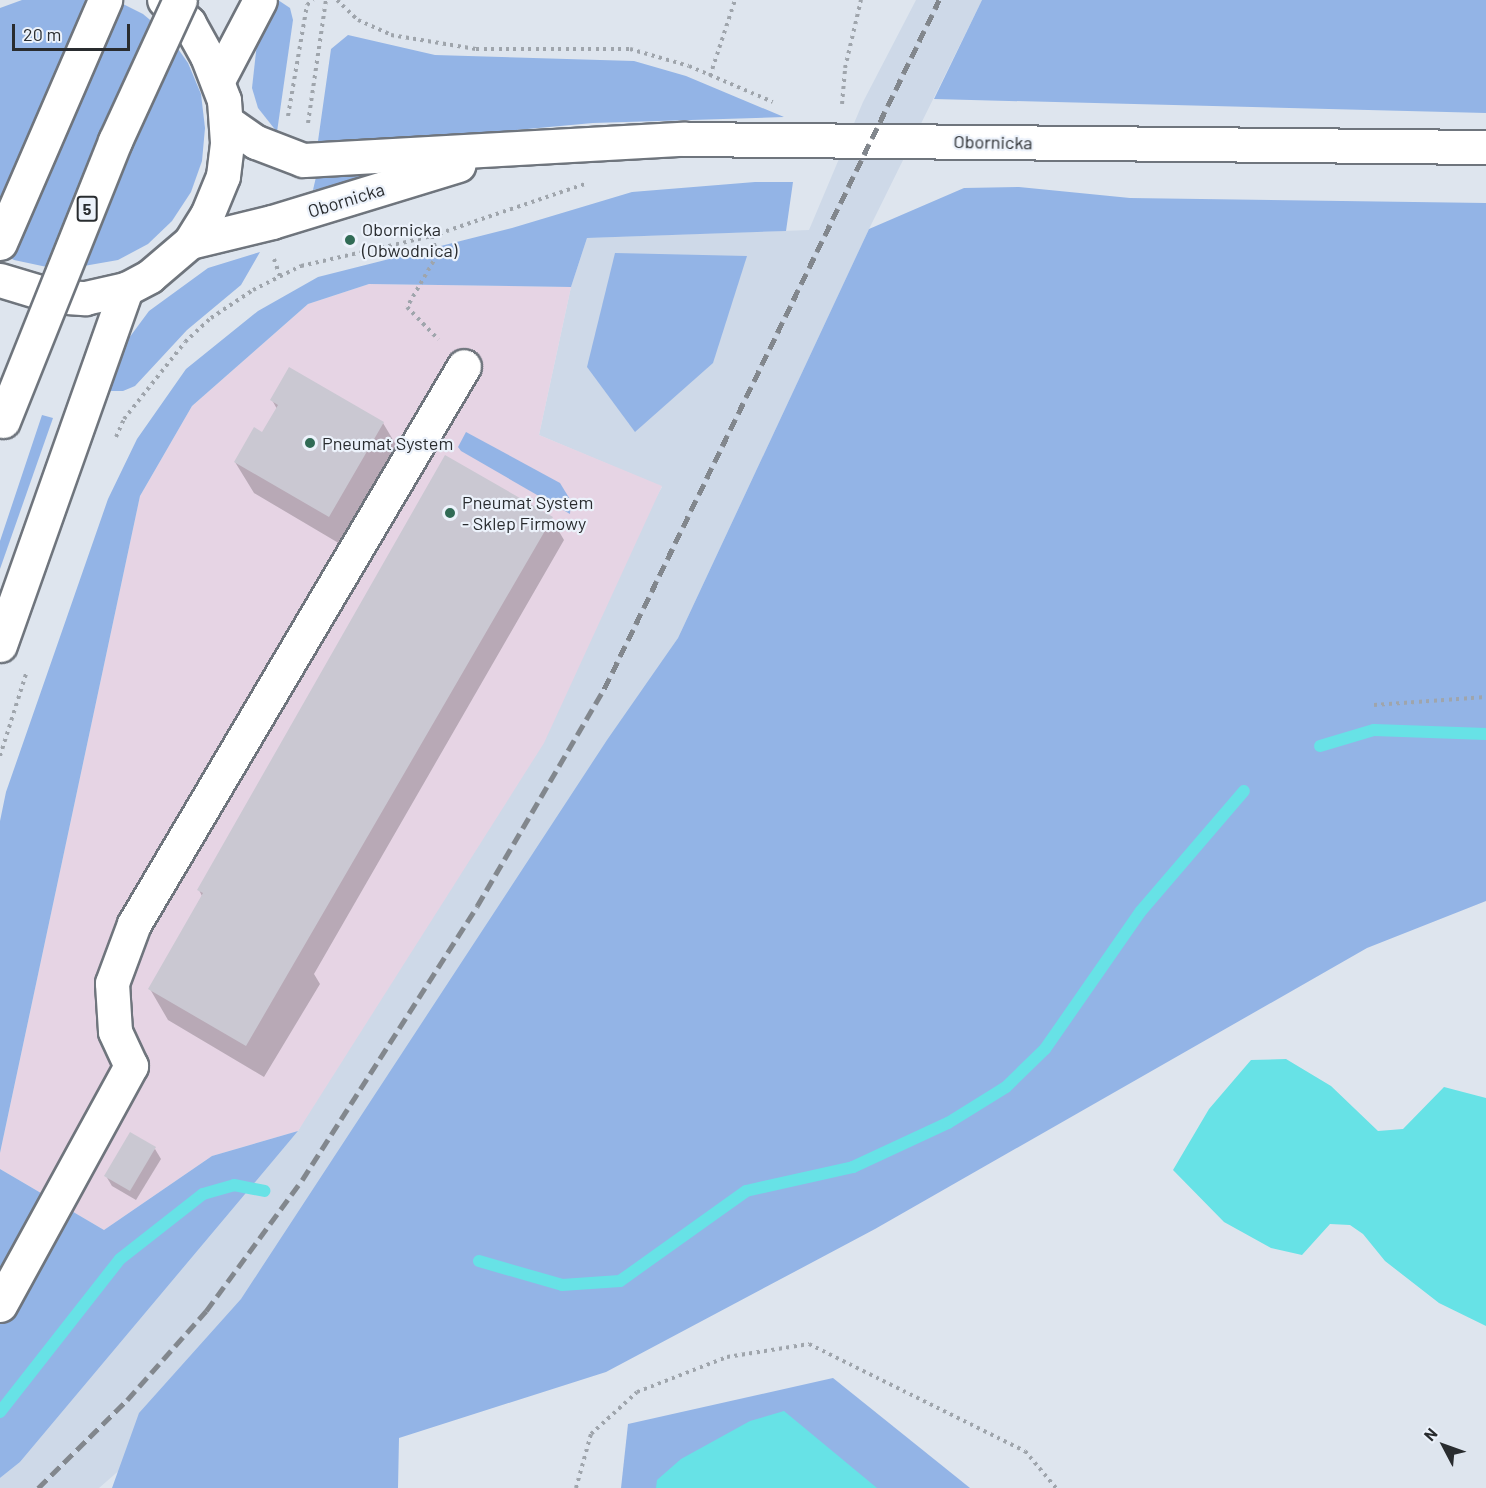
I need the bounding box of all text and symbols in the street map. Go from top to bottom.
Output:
scale bar [15,12,134,50]
text: 20 m [23,23,61,45]
street label: Obornicka [953,131,1033,153]
street label: Obornicka [305,178,387,222]
road number: 5 [76,196,98,222]
place label: Obornicka (Obwodnica) [362,219,457,262]
marker: Obornicka (Obwodnica) [343,233,357,247]
place label: Pneumat System [322,432,453,454]
marker: Pneumat System [303,436,317,450]
place label: Pneumat System - Sklep Firmowy [462,492,593,534]
marker: Pneumat System - Sklep Firmowy [443,506,457,520]
north arrow [1414,1416,1474,1476]
text: N [1419,1424,1441,1444]

